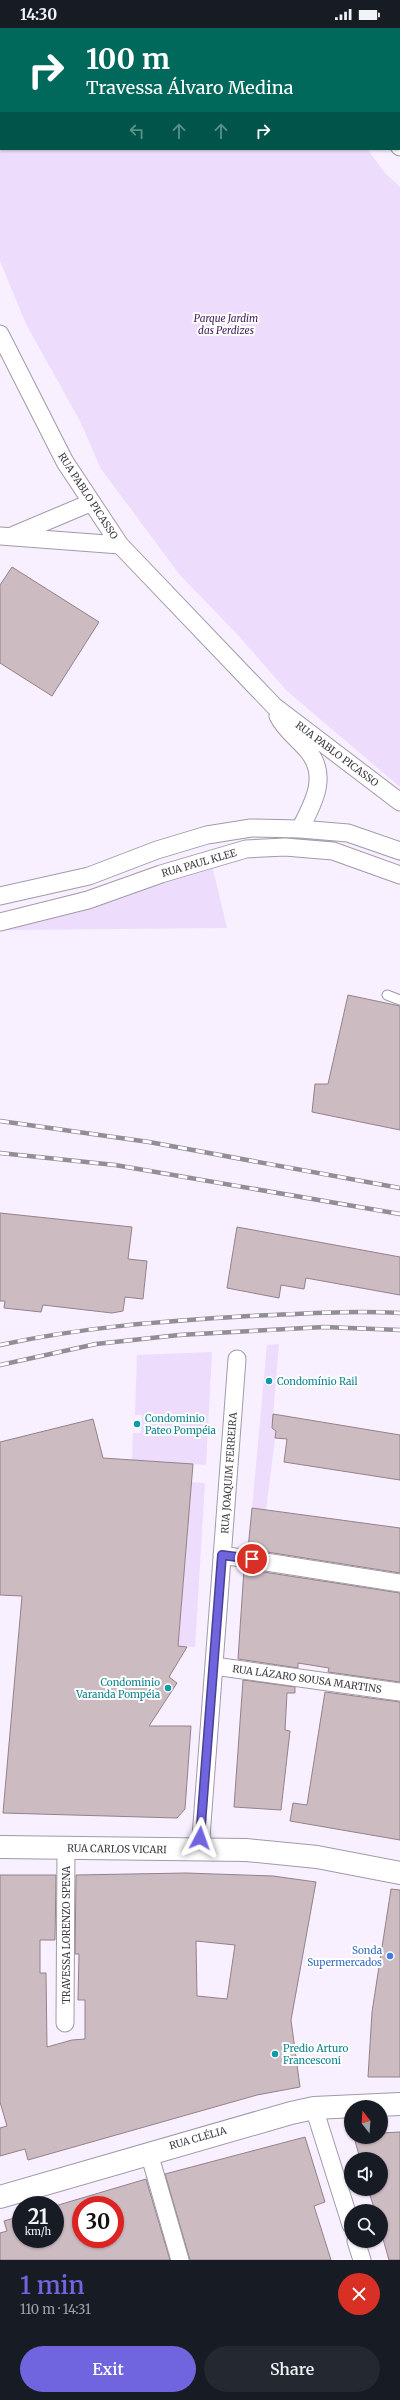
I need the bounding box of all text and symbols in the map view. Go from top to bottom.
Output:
text: 14:30 [20,5,57,24]
text: 100 m [86,41,170,77]
icon: right [20,44,72,96]
text: Travessa Álvaro Medina [86,76,293,99]
icon: left [126,120,148,142]
icon: ahead [168,120,190,142]
icon: ahead [210,120,232,142]
icon: right [252,120,274,142]
park label: Parque Jardim das Perdizes [194,312,258,337]
street label: RUA PABLO PICASSO [55,450,121,542]
street label: RUA PABLO PICASSO [293,719,381,789]
street label: RUA PAUL KLEE [160,846,239,880]
place label: Condomínio Rail [277,1375,358,1388]
marker: Condomínio Rail [264,1376,274,1386]
street label: RUA JOAQUIM FERREIRA [218,1411,240,1534]
place label: Condominio Pateo Pompéia [145,1412,217,1437]
marker: Condominio Pateo Pompéia [132,1419,142,1429]
pin [235,1542,269,1576]
icon: arrive [241,1548,263,1570]
street label: RUA LÁZARO SOUSA MARTINS [231,1661,383,1696]
place label: Condominio Varanda Pompéia [75,1676,161,1701]
marker: Condominio Varanda Pompéia [163,1683,173,1693]
position arrow [179,1817,221,1859]
street label: RUA CARLOS VICARI [67,1842,167,1856]
street label: TRAVESSA LORENZO SPENA [60,1865,73,2004]
place label: Sonda Supermercados [307,1944,383,1969]
marker: Sonda Supermercados [385,1951,395,1961]
place label: Predio Arturo Francesconi [283,2042,348,2067]
marker: Predio Arturo Francesconi [270,2049,280,2059]
north arrow [344,2100,388,2144]
map controls [344,2100,388,2248]
street label: RUA CLÉLIA [168,2122,229,2152]
button: sound [344,2152,388,2196]
speed limit sign: 30 [72,2196,124,2248]
text: 21 [28,2204,48,2229]
button: search [344,2204,388,2248]
text: km/h [25,2225,51,2238]
text: 1 min [20,2270,85,2301]
button: close [338,2273,380,2315]
text: 110 m · 14:31 [20,2301,91,2318]
button: Exit [20,2346,196,2392]
button: Share [204,2346,380,2392]

